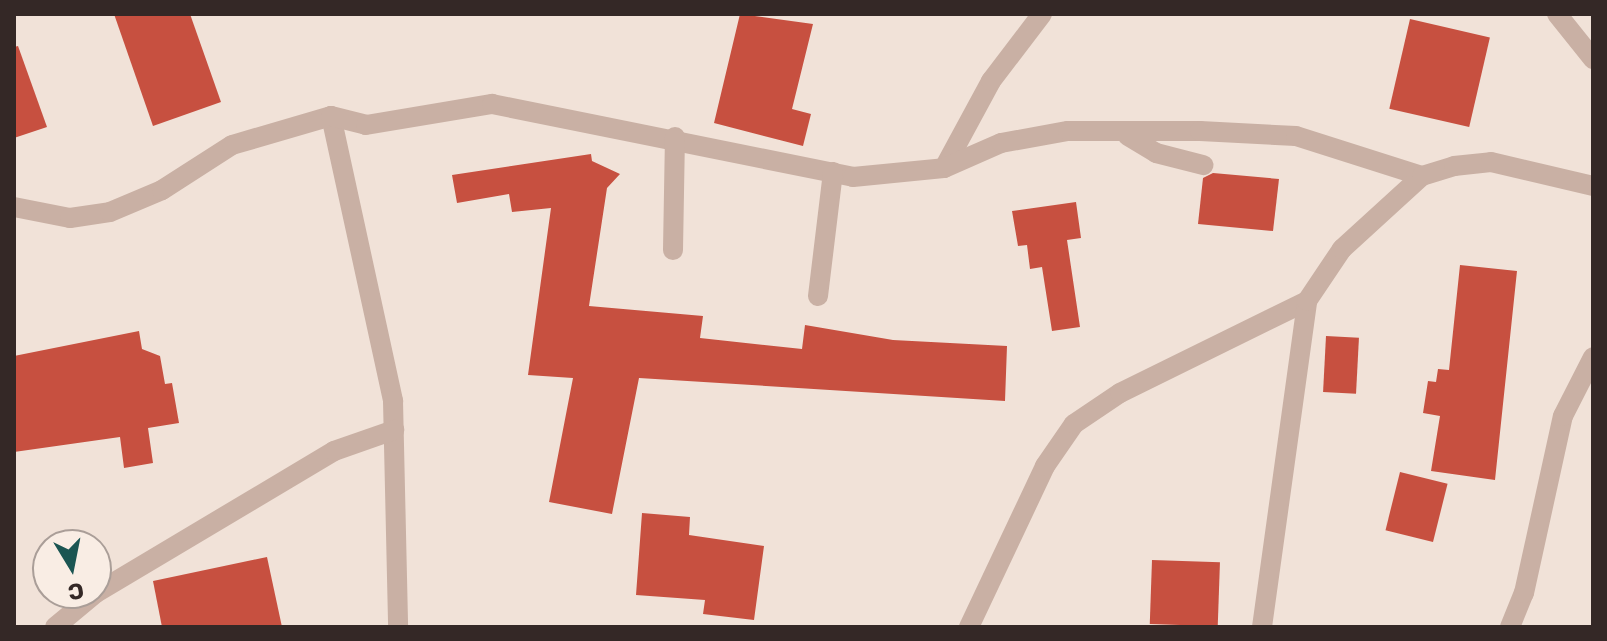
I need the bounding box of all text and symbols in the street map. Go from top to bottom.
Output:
north arrow [32,529,112,609]
text: С [66,577,86,606]

